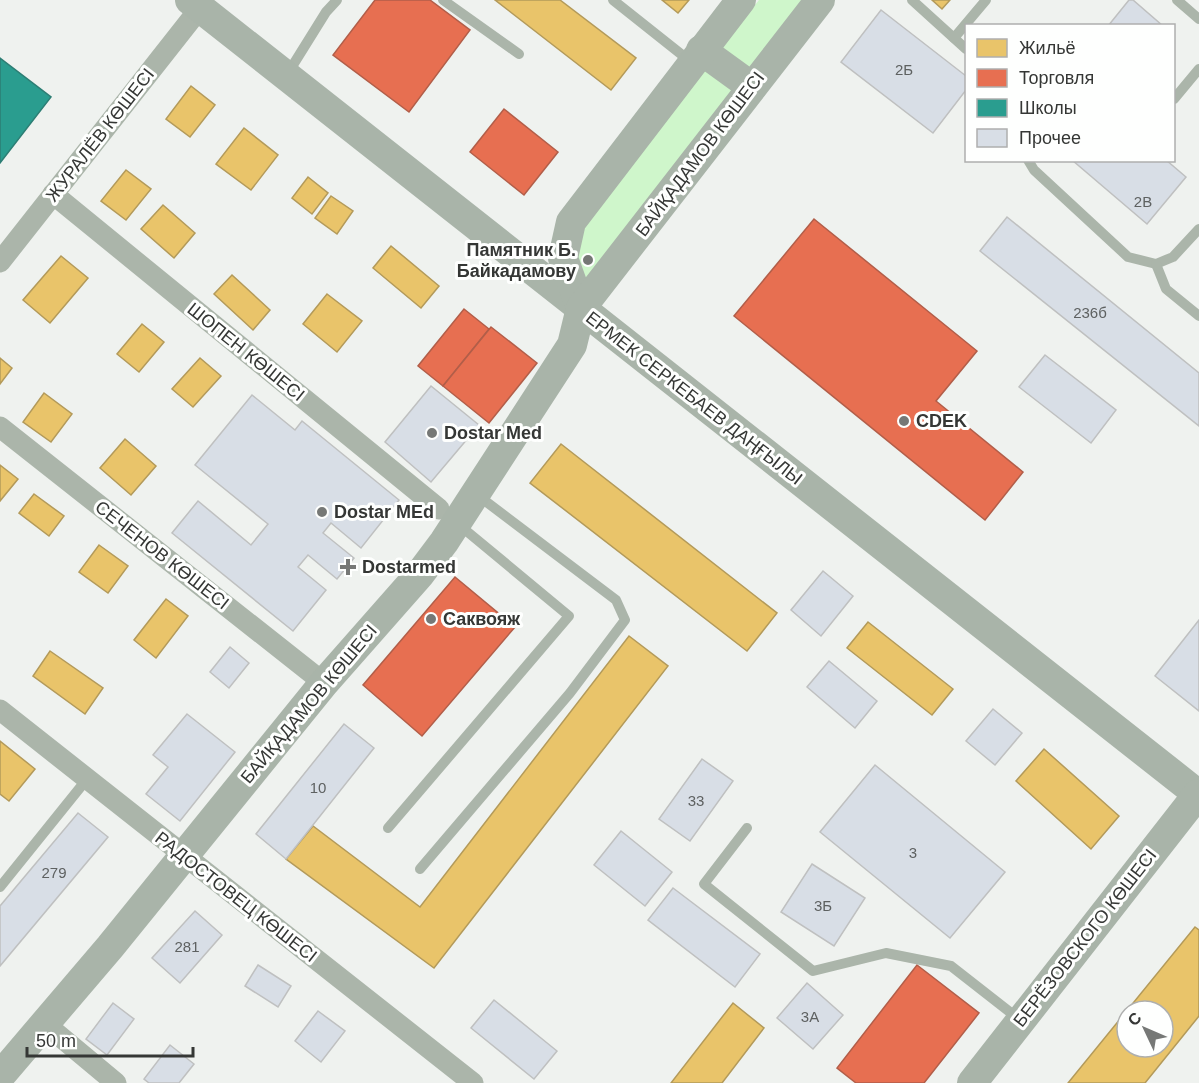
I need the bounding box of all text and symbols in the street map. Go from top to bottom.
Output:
legend [965,24,1175,162]
text: Жильё [1019,38,1076,58]
house number: 2Б [895,61,913,78]
street label: ЖУРАЛЁВ КӨШЕСІ [42,64,158,206]
street label: БАЙҚАДАМОВ КӨШЕСІ [631,67,768,240]
text: Торговля [1019,68,1094,88]
text: Школы [1019,98,1077,118]
text: Прочее [1019,128,1081,148]
house number: 2В [1134,193,1152,210]
place label: Памятник Б. Байкадамову [457,240,576,281]
marker: Памятник Б. Байкадамову [581,253,595,267]
street label: ШОПЕН КӨШЕСІ [184,299,308,405]
house number: 236б [1073,304,1107,321]
street label: ЕРМЕК СЕРКЕБАЕВ ДАҢҒЫЛЫ [582,307,806,489]
place label: CDEK [916,411,967,431]
marker: CDEK [897,414,911,428]
place label: Dostar Med [444,423,542,443]
marker: Dostar Med [425,426,439,440]
street label: СЕЧЕНОВ КӨШЕСІ [91,497,233,613]
place label: Dostar MEd [334,502,434,522]
marker: Dostar MEd [315,505,329,519]
place label: Dostarmed [362,557,456,577]
marker: Dostarmed [339,558,357,576]
place label: Саквояж [443,609,520,629]
marker: Саквояж [424,612,438,626]
street label: БАЙҚАДАМОВ КӨШЕСІ [236,620,381,787]
house number: 10 [310,779,326,796]
house number: 33 [688,792,704,809]
street label: РАДОСТОВЕЦ КӨШЕСІ [151,828,321,966]
house number: 3 [909,844,917,861]
street label: БЕРЁЗОВСКОГО КӨШЕСІ [1009,845,1161,1031]
house number: 279 [41,864,67,881]
house number: 3Б [814,897,832,914]
house number: 281 [174,938,200,955]
north arrow [1115,999,1175,1059]
house number: 3А [801,1008,819,1025]
scale bar [27,1020,194,1058]
text: 50 m [36,1031,76,1051]

